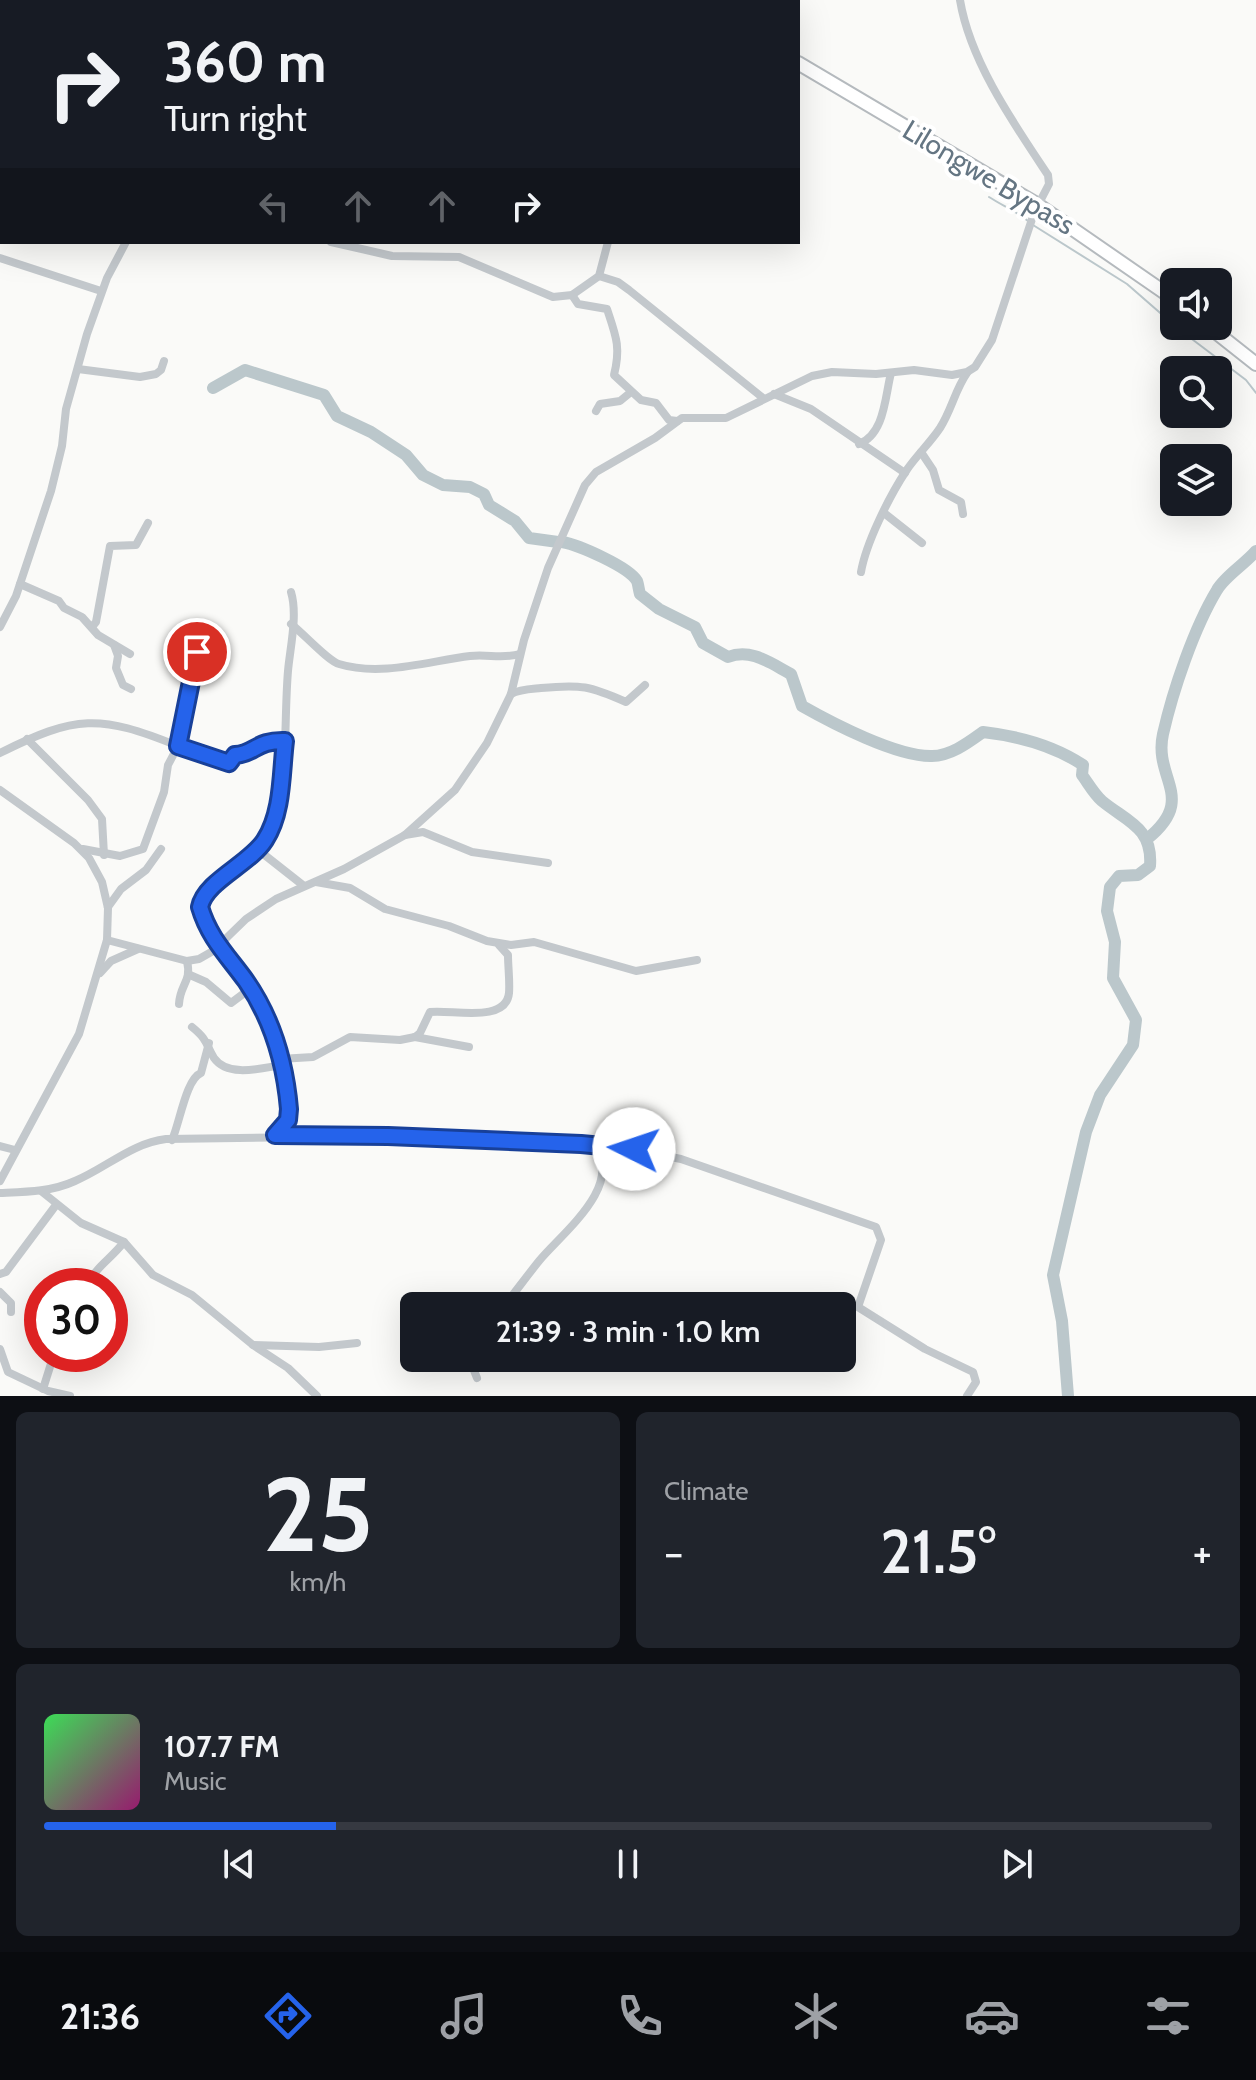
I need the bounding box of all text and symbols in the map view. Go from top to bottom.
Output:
text: 360 m [164,28,326,96]
icon: right [32,32,136,136]
text: Turn right [164,96,307,140]
street label: Lilongwe Bypass [897,112,1081,242]
icon: left [252,184,296,228]
icon: ahead [336,184,380,228]
icon: ahead [420,184,464,228]
icon: right [504,184,548,228]
map controls [1160,268,1232,516]
button: sound [1160,268,1232,340]
button: search [1160,356,1232,428]
button: layers [1160,444,1232,516]
pin [163,618,231,686]
icon: arrive [175,630,219,674]
position arrow [592,1107,676,1191]
speed limit sign: 30 [24,1268,128,1372]
text: 21:39 · 3 min · 1.0 km [496,1313,760,1350]
text: 25 [263,1451,373,1577]
text: Climate [664,1475,749,1507]
text: 21.5° [880,1515,996,1588]
text: − [664,1526,683,1579]
text: + [1193,1526,1212,1579]
text: km/h [290,1566,346,1598]
text: 107.7 FM [164,1728,279,1765]
text: Music [164,1765,227,1797]
icon: previous [217,1842,261,1886]
icon: pause [606,1842,650,1886]
icon: next [995,1842,1039,1886]
icon: directions [260,1988,316,2044]
icon: music [436,1988,492,2044]
icon: phone [612,1988,668,2044]
icon: climate [788,1988,844,2044]
icon: car [964,1988,1020,2044]
icon: filters [1140,1988,1196,2044]
text: 21:36 [60,1994,140,2038]

